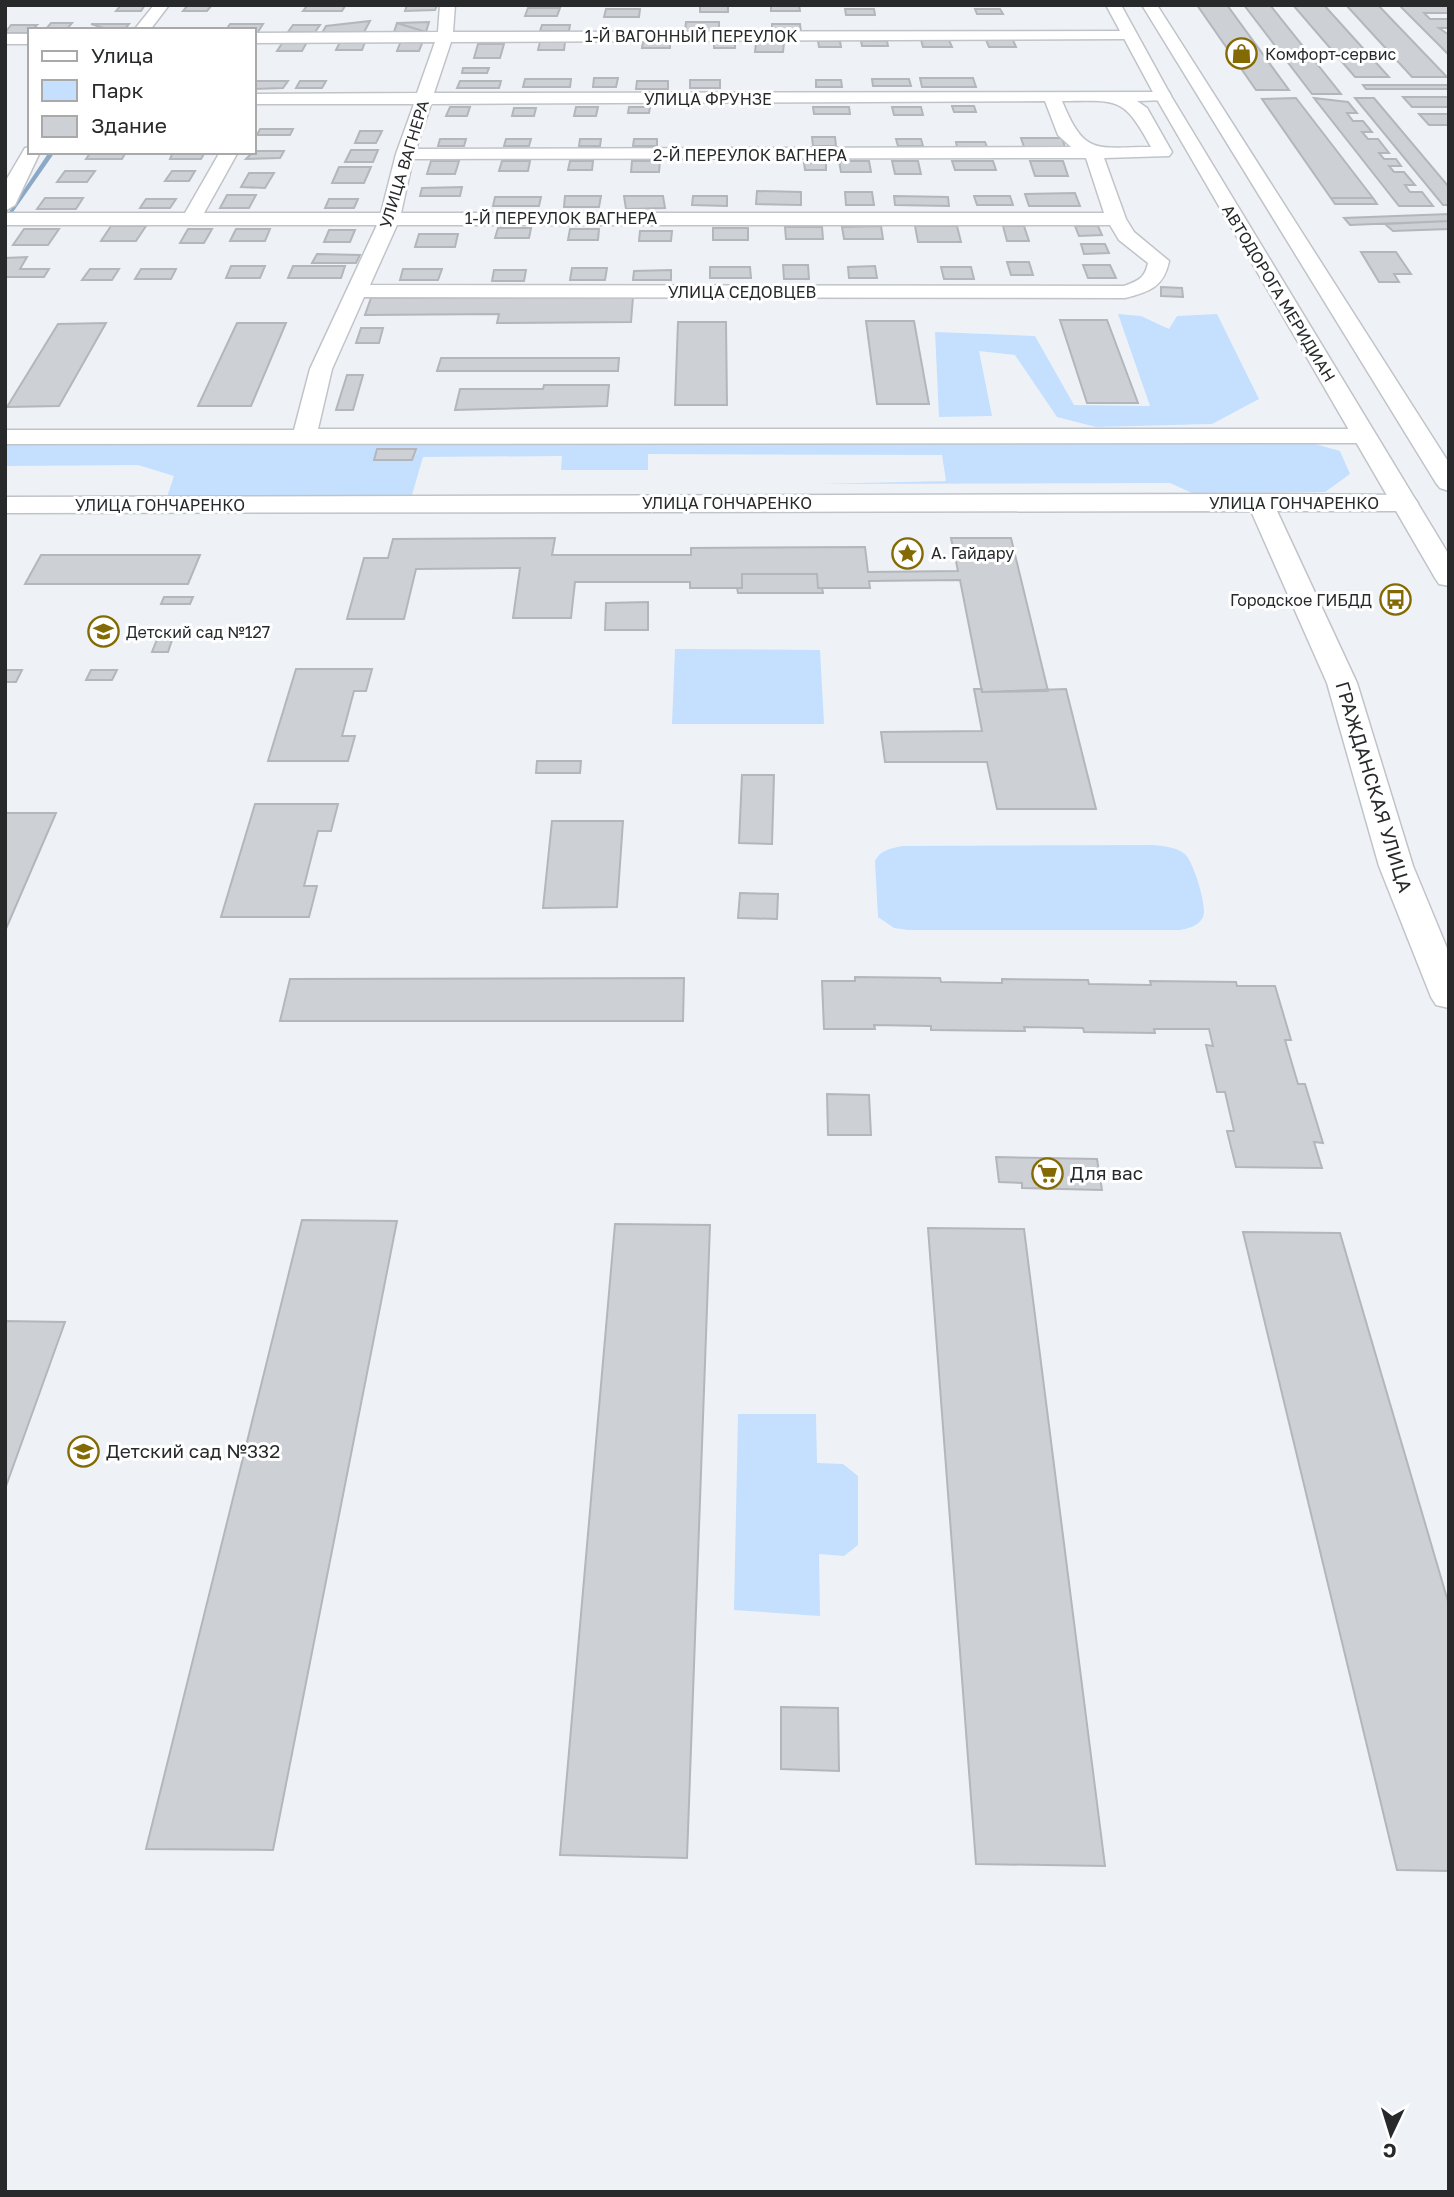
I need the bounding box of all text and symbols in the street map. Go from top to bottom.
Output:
street label: 1-Й ВАГОННЫЙ ПЕРЕУЛОК [585,26,797,46]
legend [28,28,256,154]
shop icon: Комфорт-сервис [1225,37,1259,71]
text: Улица [91,42,154,68]
place label: Комфорт-сервис [1265,44,1396,64]
text: Парк [91,77,144,103]
street label: УЛИЦА ФРУНЗЕ [644,89,772,109]
street label: УЛИЦА ВАГНЕРА [375,97,433,230]
text: Здание [91,112,167,138]
street label: 2-Й ПЕРЕУЛОК ВАГНЕРА [653,145,847,165]
street label: АВТОДОРОГА МЕРИДИАН [1218,201,1340,385]
street label: 1-Й ПЕРЕУЛОК ВАГНЕРА [465,208,657,228]
street label: УЛИЦА СЕДОВЦЕВ [668,282,816,302]
street label: УЛИЦА ГОНЧАРЕНКО [642,493,812,513]
street label: УЛИЦА ГОНЧАРЕНКО [1209,493,1379,513]
street label: УЛИЦА ГОНЧАРЕНКО [75,495,245,515]
place icon: А. Гайдару [891,536,925,570]
place label: А. Гайдару [931,543,1014,563]
bus stop icon: Городское ГИБДД [1378,583,1412,617]
place label: Городское ГИБДД [1230,590,1372,610]
school or university icon: Детский сад №127 [86,615,120,649]
place label: Детский сад №127 [126,622,270,642]
street label: ГРАЖДАНСКАЯ УЛИЦА [1331,679,1418,895]
supermarket icon: Для вас [1030,1156,1064,1190]
place label: Для вас [1070,1161,1143,1184]
school or university icon: Детский сад №332 [66,1434,100,1468]
place label: Детский сад №332 [106,1439,280,1462]
north arrow [1356,2099,1426,2169]
text: С [1382,2140,1397,2163]

